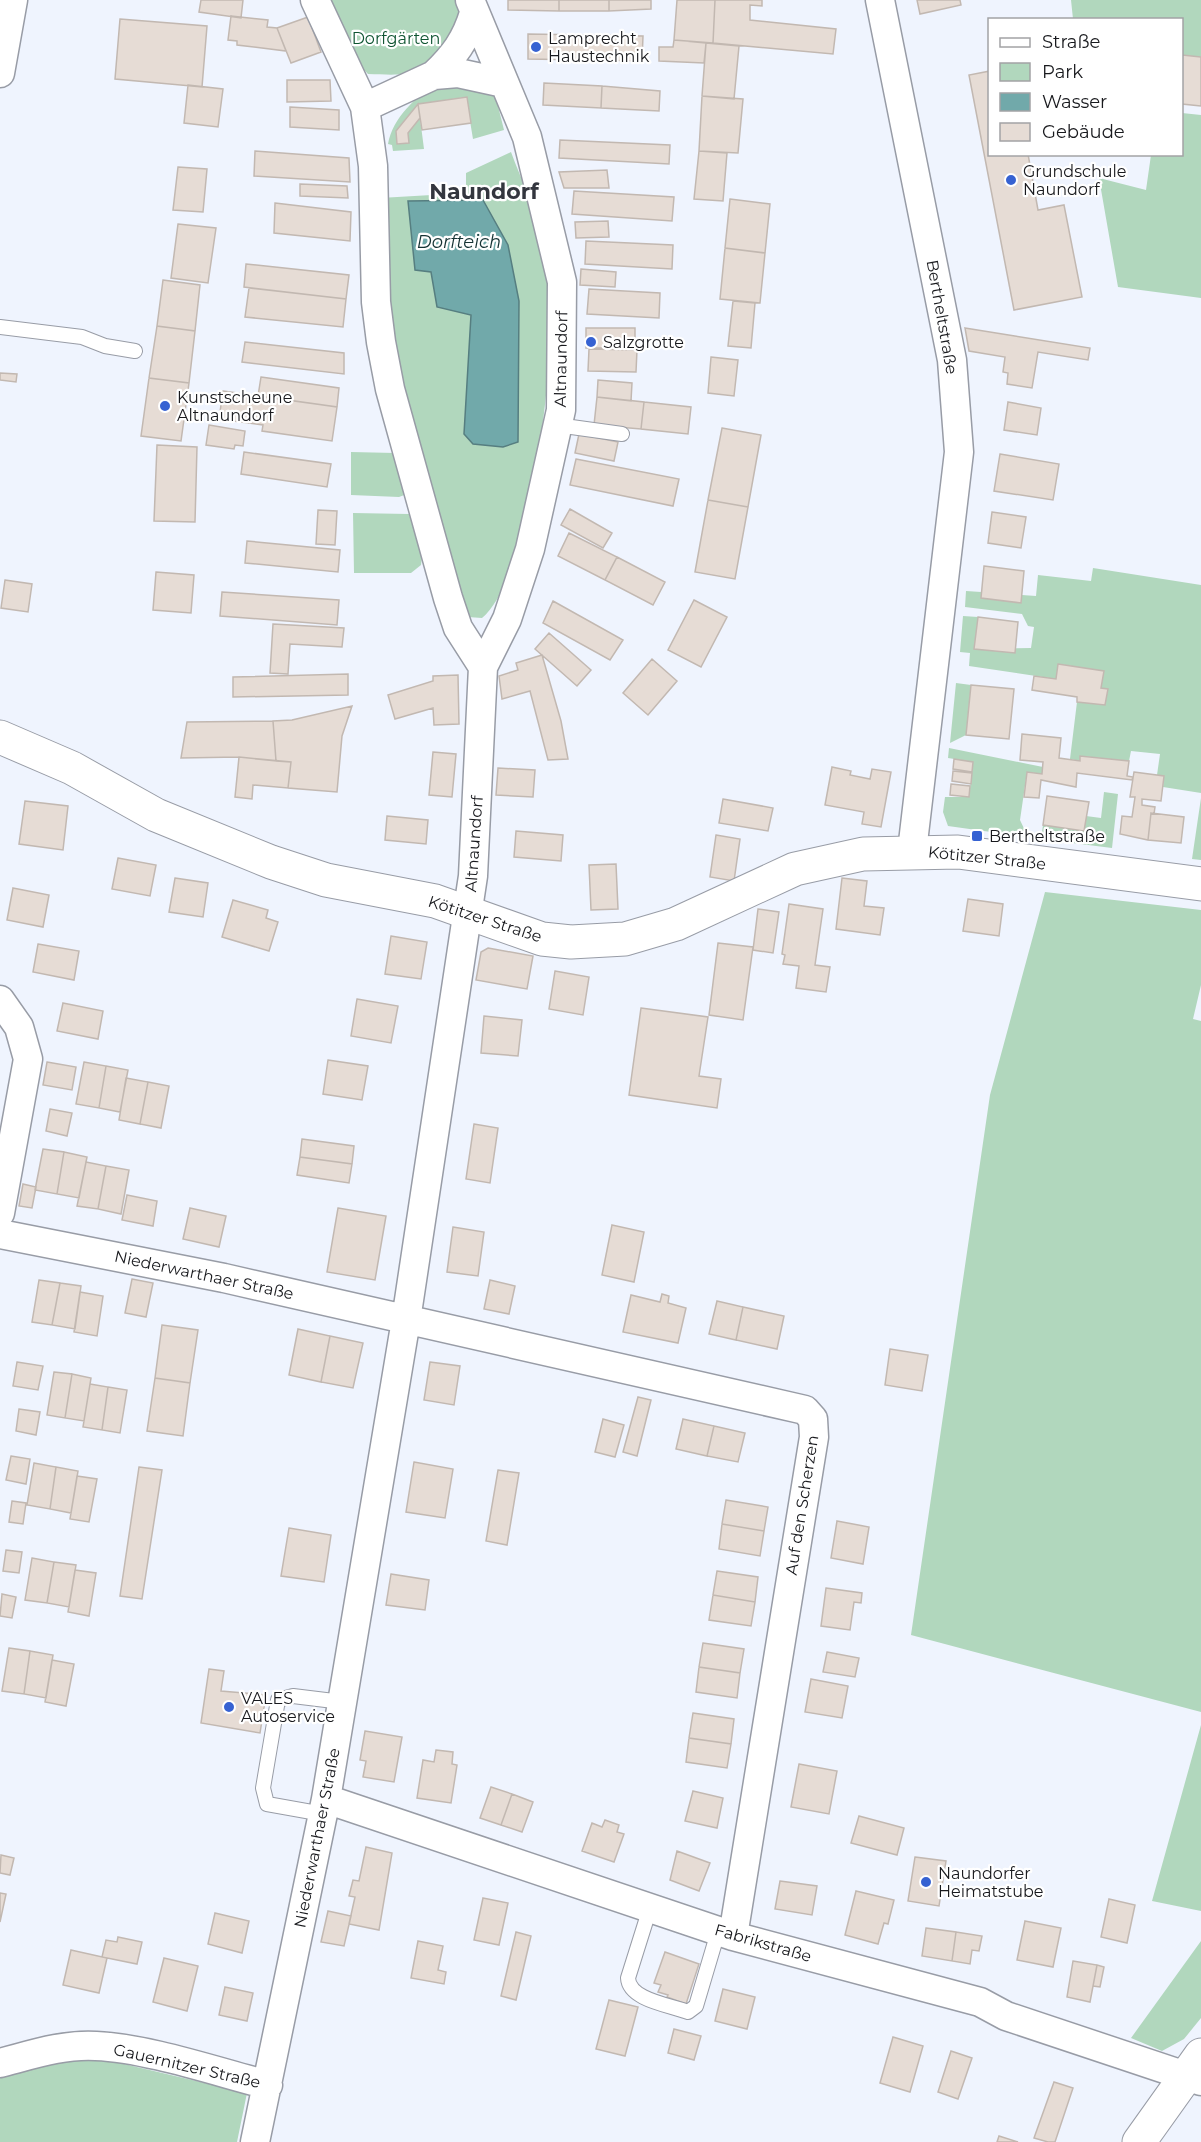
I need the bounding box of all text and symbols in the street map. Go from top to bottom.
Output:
legend [988,18,1183,156]
park label: Dorfgärten [352,29,440,48]
place label: Lamprecht Haustechnik [548,29,650,66]
text: Straße [1042,31,1101,53]
marker: Lamprecht Haustechnik [529,40,543,54]
text: Park [1042,61,1083,83]
text: Wasser [1042,91,1107,113]
text: Gebäude [1042,121,1125,143]
place label: Grundschule Naundorf [1023,162,1126,199]
marker: Grundschule Naundorf [1004,173,1018,187]
district label: Naundorf [429,178,540,205]
water label: Dorfteich [417,231,501,253]
street label: Bertheltstraße [923,258,961,376]
street label: Altnaundorf [551,310,571,408]
place label: Salzgrotte [603,333,684,352]
marker: Salzgrotte [584,335,598,349]
place label: Kunstscheune Altnaundorf [177,388,292,425]
marker: Kunstscheune Altnaundorf [158,399,172,413]
street label: Altnaundorf [461,795,487,893]
place label: Bertheltstraße [989,827,1105,846]
marker: Bertheltstraße [970,829,984,843]
street label: Kötitzer Straße [927,842,1047,874]
street label: Kötitzer Straße [426,892,544,946]
street label: Niederwarthaer Straße [113,1247,295,1303]
street label: Auf den Scherzen [782,1434,822,1576]
place label: VALES Autoservice [241,1689,335,1726]
marker: VALES Autoservice [222,1700,236,1714]
street label: Niederwarthaer Straße [290,1746,344,1930]
place label: Naundorfer Heimatstube [938,1864,1043,1901]
marker: Naundorfer Heimatstube [919,1875,933,1889]
street label: Fabrikstraße [712,1920,814,1966]
street label: Gauernitzer Straße [112,2040,262,2092]

